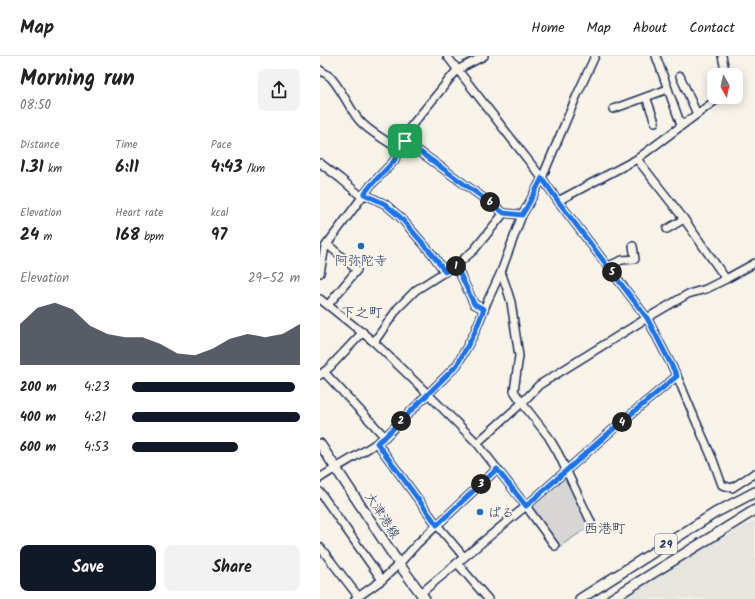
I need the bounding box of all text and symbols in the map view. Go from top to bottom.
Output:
text: Map [20,13,54,43]
text: Home [531,17,565,39]
text: Map [587,17,611,39]
text: About [633,17,667,39]
text: Contact [689,17,735,39]
text: Morning run [20,62,135,97]
north arrow [707,68,743,104]
map controls [707,68,743,104]
button: share [258,69,300,111]
text: 08:50 [20,95,51,116]
pin [388,124,422,158]
icon: arrive [394,130,416,152]
text: Distance [20,136,60,154]
text: Time [115,136,138,154]
text: Pace [211,136,232,154]
text: 1.31 [20,154,44,181]
text: 6:11 [115,154,139,181]
text: 4:43 [211,154,243,181]
text: km [44,160,62,178]
text: /km [243,160,265,178]
pin: 6 [480,192,500,212]
text: 6 [487,193,493,211]
text: Elevation [20,204,62,222]
text: Heart rate [115,204,163,222]
text: kcal [211,204,229,222]
text: 24 [20,222,39,249]
text: 168 [115,222,140,249]
text: 97 [211,222,227,249]
text: m [39,228,52,246]
text: bpm [140,228,164,246]
marker: 阿弥陀寺 [356,241,366,251]
place label: 阿弥陀寺 [335,251,387,272]
pin: 1 [446,256,466,276]
text: 1 [454,257,458,275]
pin: 5 [602,262,622,282]
text: 5 [609,263,615,281]
text: Elevation [20,268,69,289]
text: 29–52 m [248,268,300,289]
district label: 下之町 [341,302,383,324]
text: 200 m [20,377,57,398]
text: 4:23 [84,377,109,398]
text: 400 m [20,407,56,428]
text: 4:21 [84,407,106,428]
pin: 2 [391,411,411,431]
text: 2 [398,412,404,430]
pin: 4 [612,412,632,432]
text: 4 [619,413,625,431]
text: 600 m [20,437,56,458]
text: 4:53 [84,437,109,458]
pin: 3 [471,474,491,494]
text: 3 [478,475,484,493]
street label: 大津港線 [359,488,405,544]
place label: ぱる [488,503,514,524]
marker: ぱる [475,507,485,517]
district label: 西港町 [584,518,626,540]
road number: 29 [655,534,677,554]
button: Save [20,545,156,591]
button: Share [164,545,300,591]

